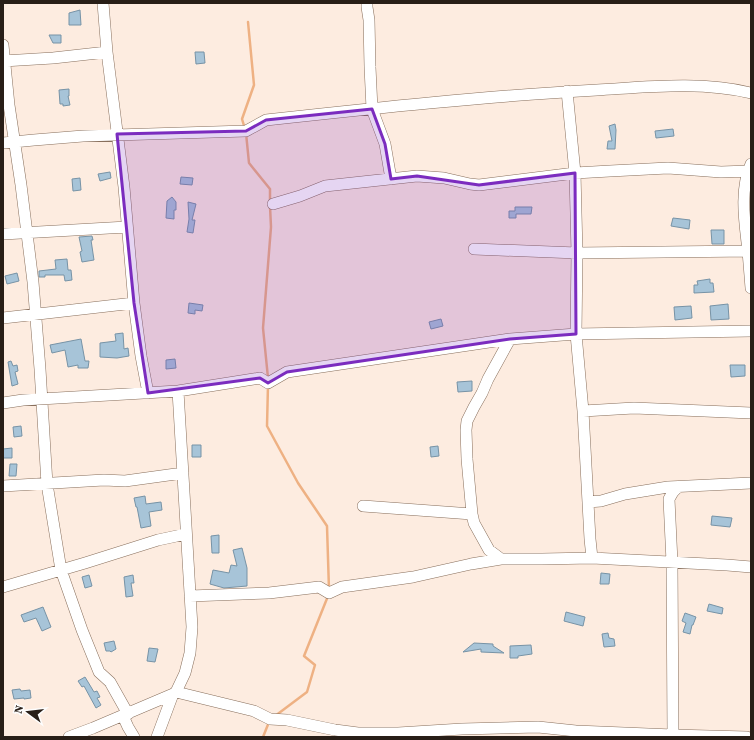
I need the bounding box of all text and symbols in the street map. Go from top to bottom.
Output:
north arrow [8,692,48,732]
text: N [11,704,27,715]

